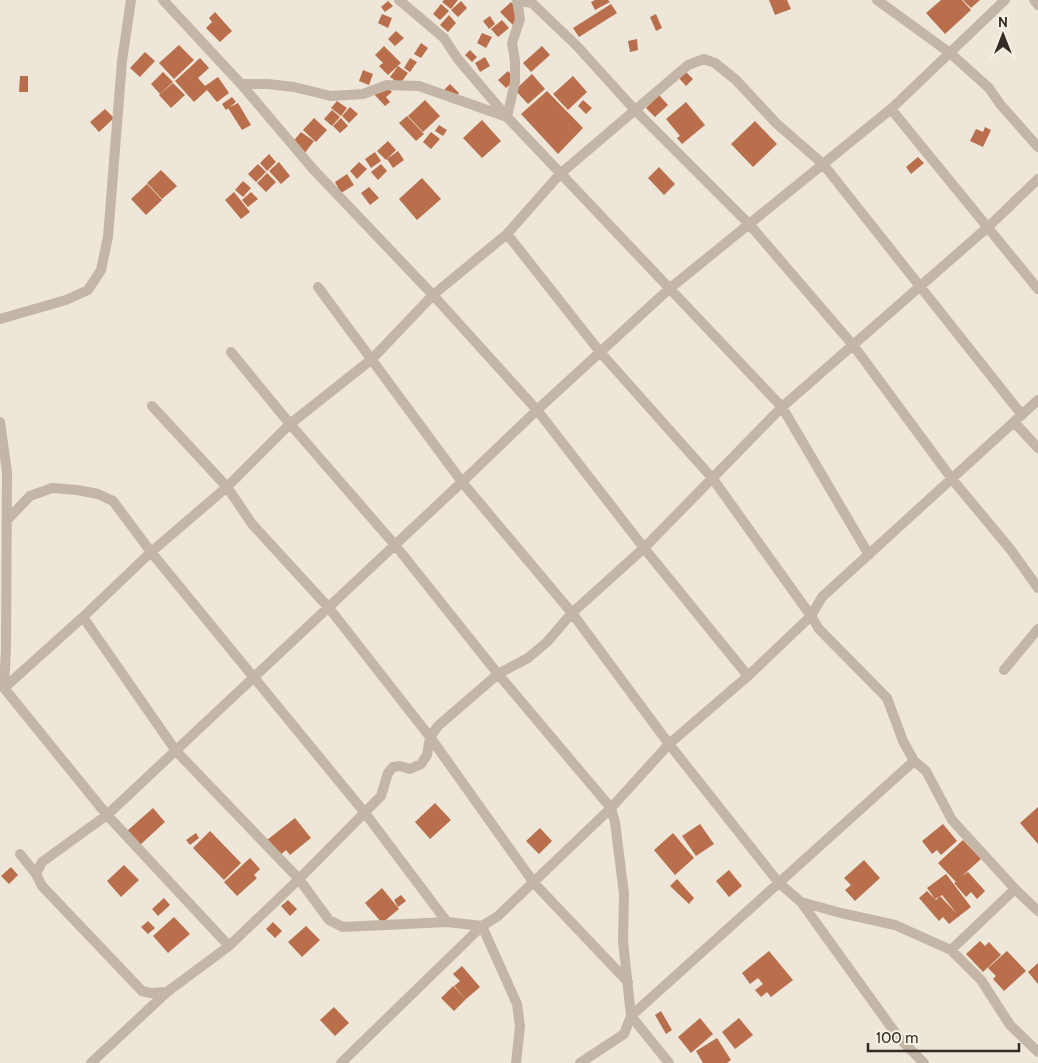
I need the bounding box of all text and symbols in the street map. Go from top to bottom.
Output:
north arrow [978,10,1028,60]
text: N [998,13,1008,31]
scale bar [868,1020,1019,1052]
text: 100 m [876,1029,918,1047]

